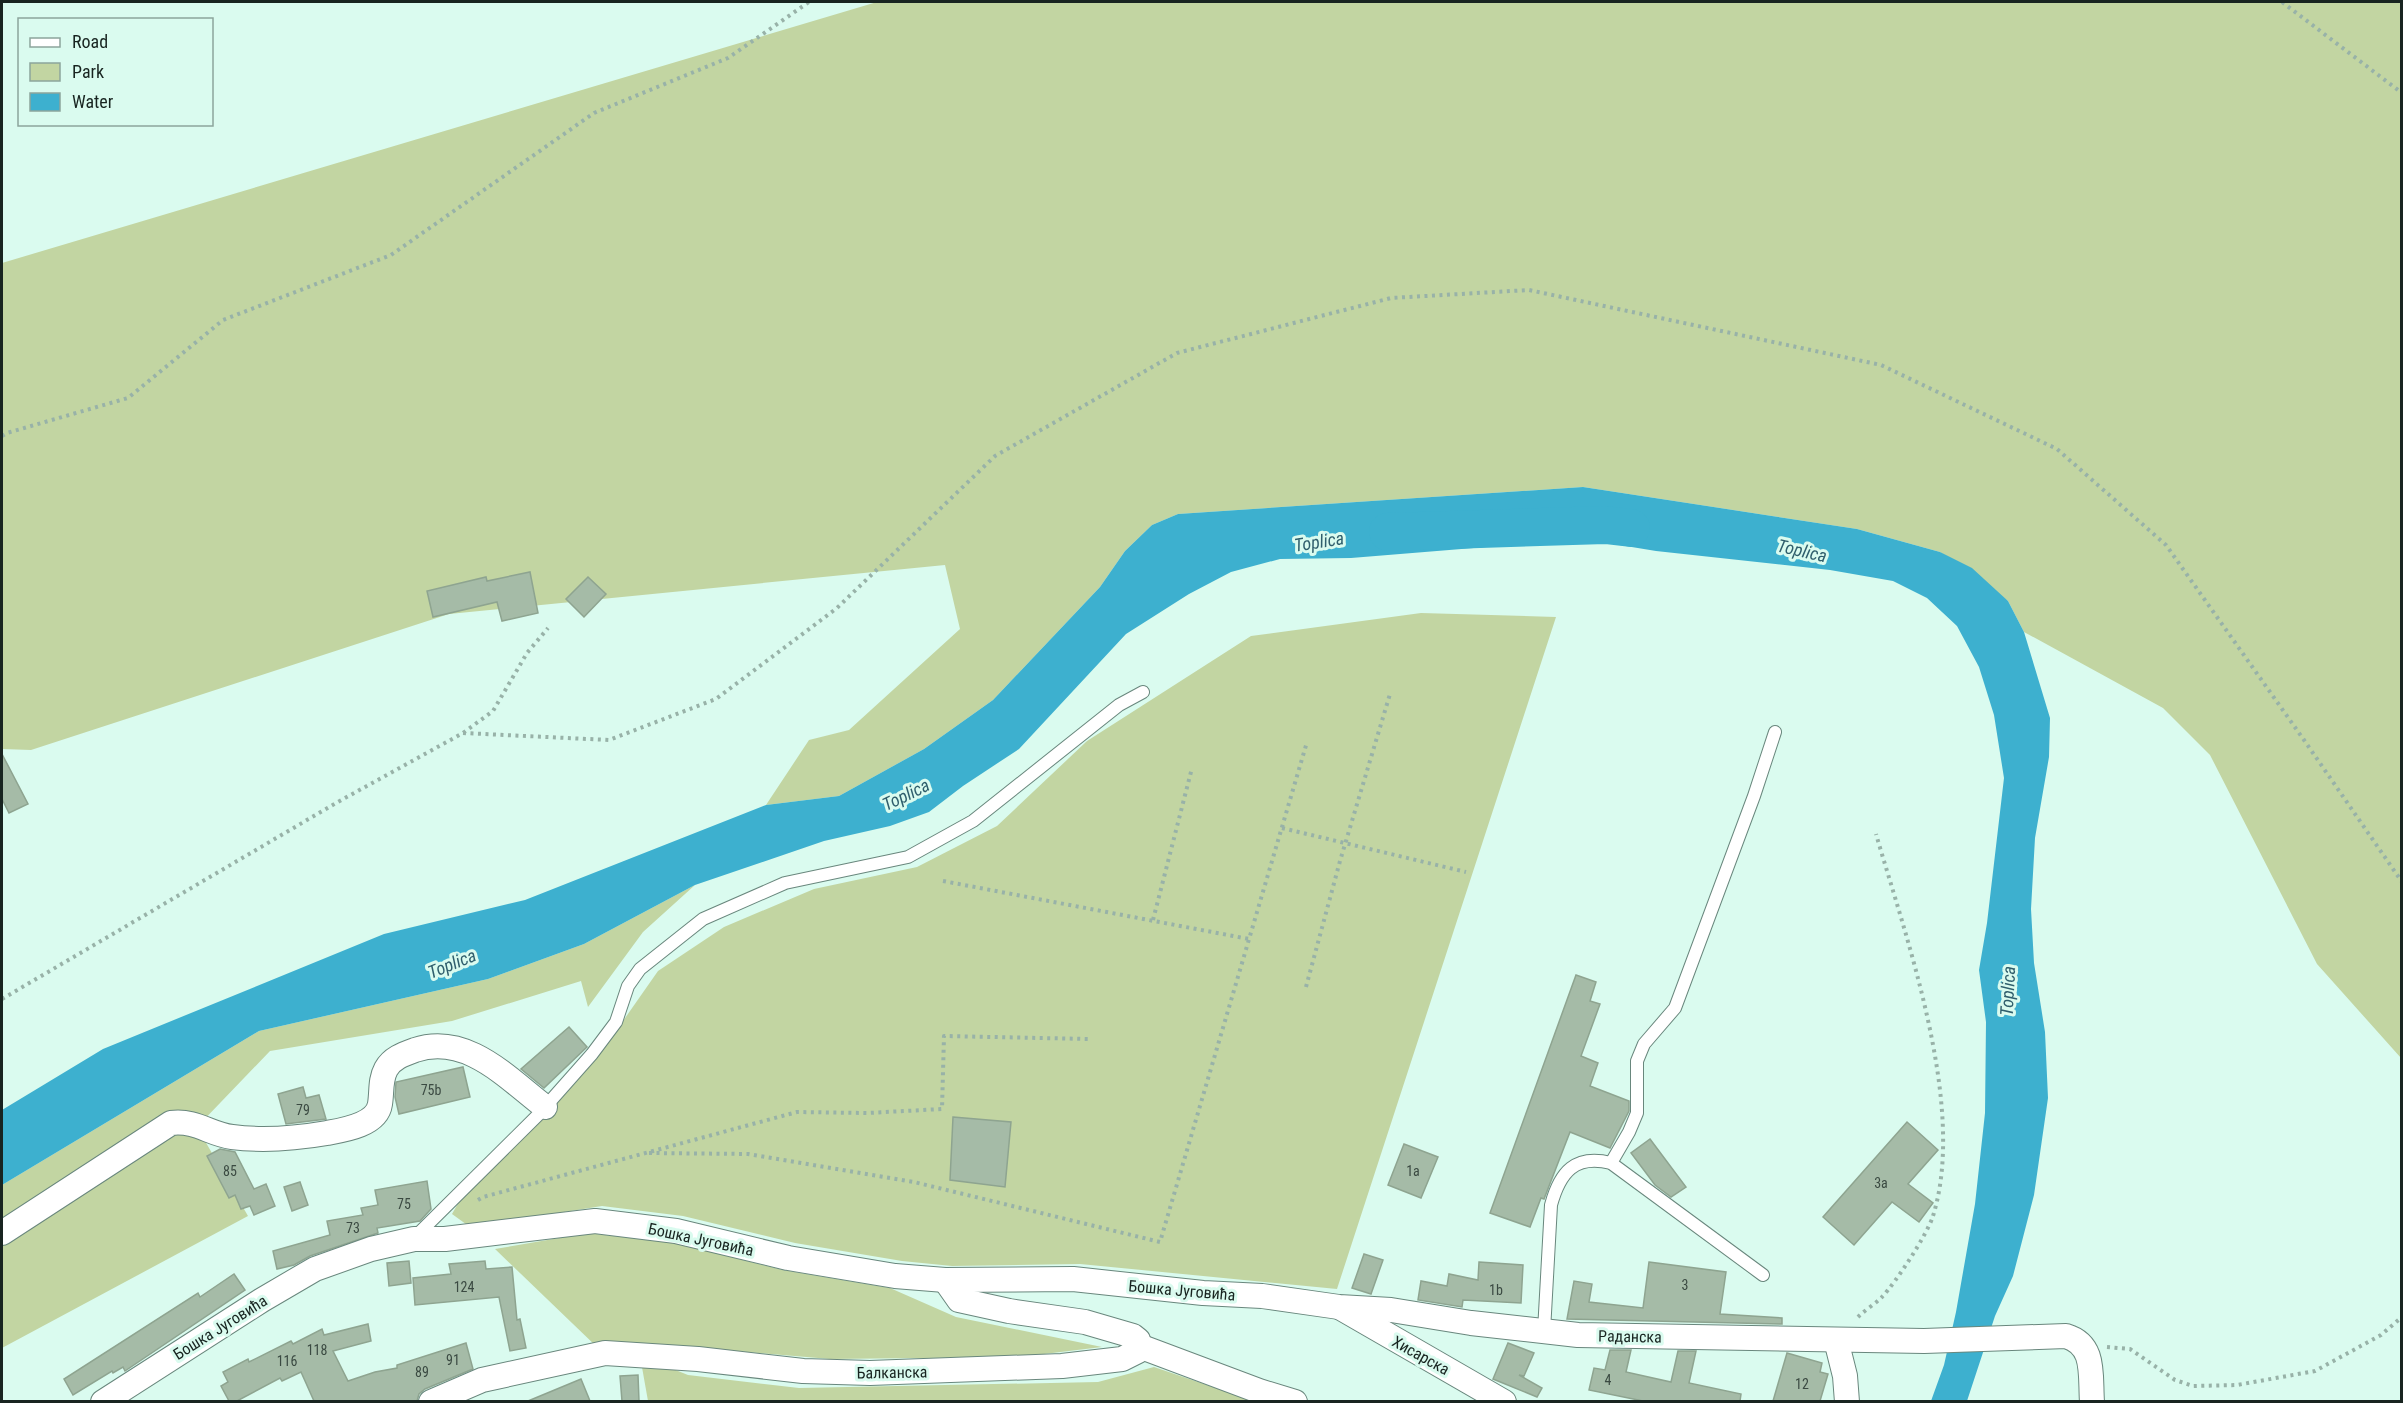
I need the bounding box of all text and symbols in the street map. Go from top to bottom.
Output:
legend [18,18,213,126]
text: Road [72,31,108,52]
text: Park [72,61,104,82]
text: Water [72,91,114,112]
water label: Toplica [1293,527,1345,556]
water label: Toplica [1775,535,1829,566]
water label: Toplica [879,774,933,815]
water label: Toplica [425,944,479,983]
water label: Toplica [1996,965,2019,1017]
house number: 75b [421,1082,441,1098]
house number: 79 [296,1102,310,1118]
house number: 85 [223,1163,237,1179]
house number: 1a [1406,1163,1420,1179]
house number: 3a [1874,1175,1888,1191]
house number: 75 [397,1196,411,1212]
street label: Бошка Југовића [646,1219,755,1260]
house number: 73 [346,1220,360,1236]
street label: Бошка Југовића [1128,1276,1236,1305]
house number: 3 [1682,1277,1688,1293]
house number: 124 [454,1279,474,1295]
house number: 1b [1489,1282,1503,1298]
street label: Бошка Југовића [170,1291,271,1364]
street label: Раданска [1598,1326,1662,1347]
street label: Хисарска [1389,1332,1453,1379]
house number: 118 [307,1342,327,1358]
house number: 91 [446,1352,460,1368]
house number: 116 [277,1353,297,1369]
street label: Балканска [856,1362,928,1383]
house number: 89 [415,1364,429,1380]
house number: 4 [1605,1372,1612,1388]
house number: 12 [1795,1376,1809,1392]

